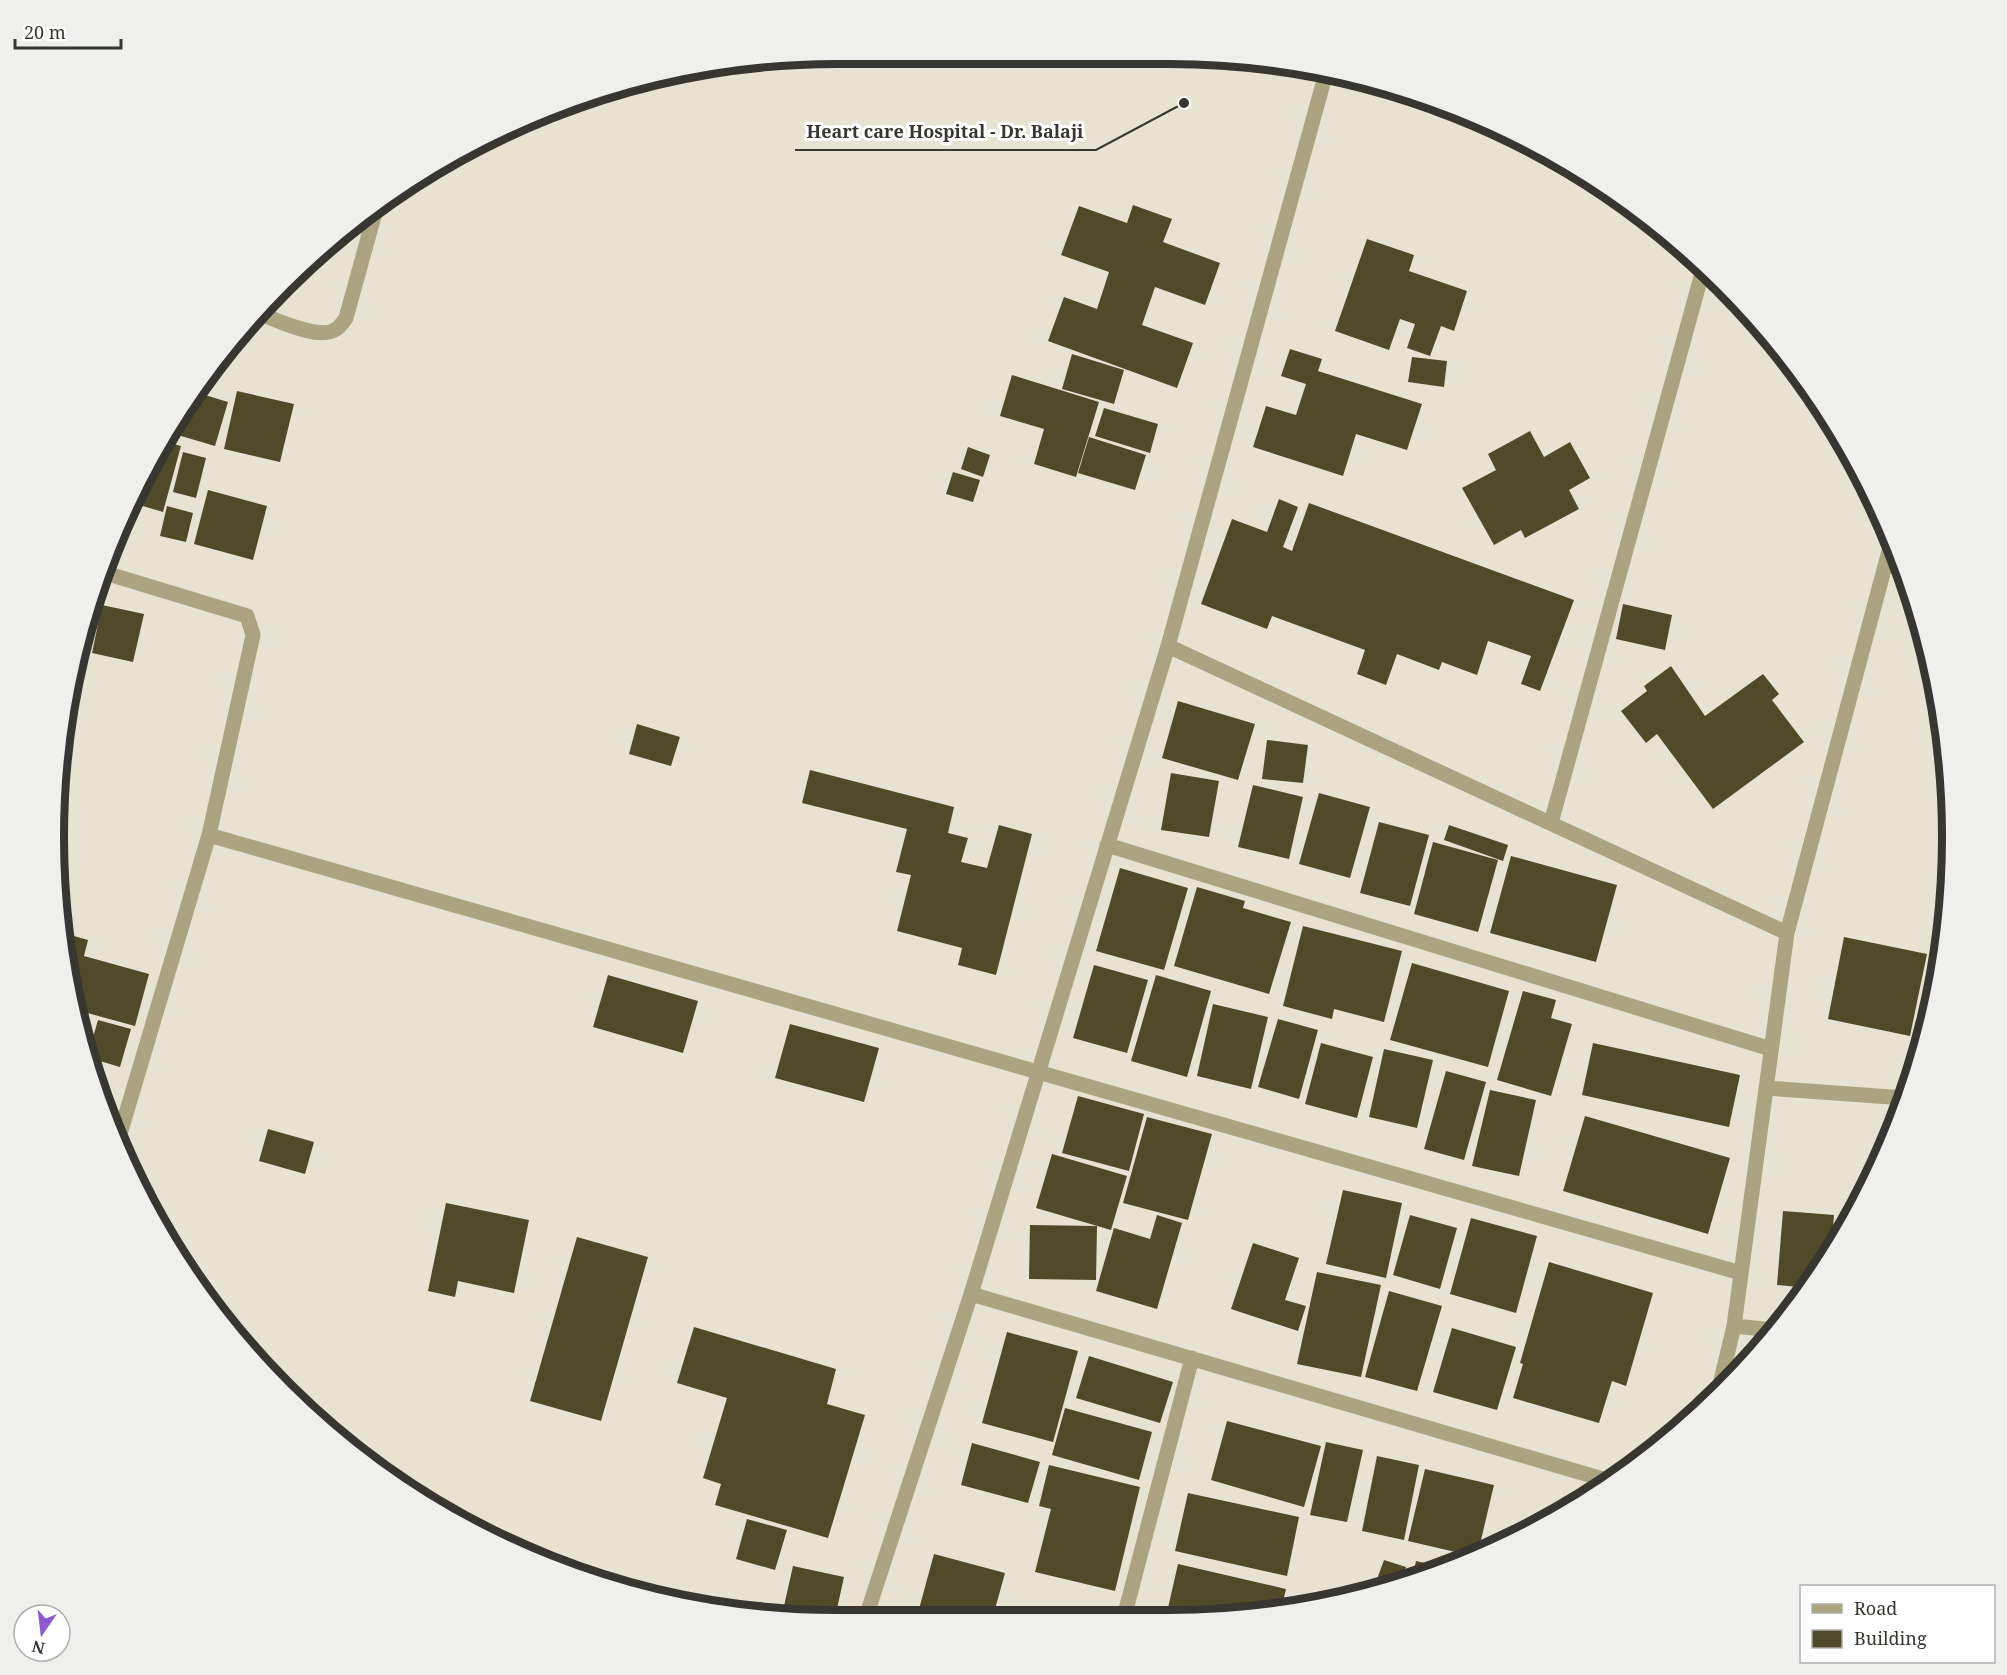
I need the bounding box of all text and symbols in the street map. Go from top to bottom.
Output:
scale bar [15,12,122,50]
text: 20 m [24,20,66,44]
callout: Heart care Hospital - Dr. Balaji [795,114,1096,150]
text: Heart care Hospital - Dr. Balaji [807,119,1084,143]
legend [1800,1585,1995,1663]
text: Road [1854,1596,1897,1620]
north arrow [12,1603,72,1663]
text: Building [1854,1626,1927,1650]
text: N [29,1635,47,1660]

